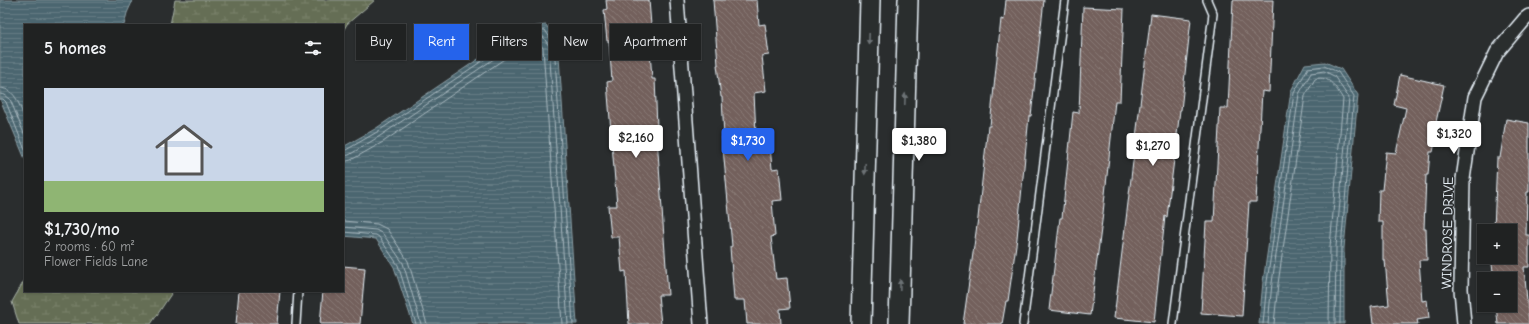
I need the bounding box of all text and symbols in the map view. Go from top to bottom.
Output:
chip: Buy [356,24,406,60]
chip: Rent [414,24,469,60]
chip: Filters [477,24,541,60]
chip: New [549,24,602,60]
chip: Apartment [610,24,701,60]
one-way arrow [866,33,872,46]
icon: filters [302,37,324,59]
text: 5 homes [44,39,106,58]
one-way arrow [902,93,909,105]
icon: home [148,114,220,186]
pin: $1,320 [1421,121,1487,155]
pin: $2,160 [603,125,669,159]
text: $1,320 [1436,126,1472,141]
pin: $1,730 [715,128,781,162]
pin: $1,380 [886,128,952,162]
text: $2,160 [618,130,654,145]
text: $1,730 [730,133,766,148]
text: $1,380 [901,133,937,148]
pin: $1,270 [1120,133,1186,167]
text: $1,270 [1135,138,1171,153]
one-way arrow [862,163,869,175]
street label: WINDROSE DRIVE [1438,177,1457,289]
text: $1,730/mo [44,220,120,239]
map controls [1477,224,1517,312]
button: + [1477,224,1517,264]
text: 2 rooms · 60 m² [44,239,134,254]
text: Flower Fields Lane [44,254,148,269]
button: − [1477,272,1517,312]
one-way arrow [897,278,903,291]

